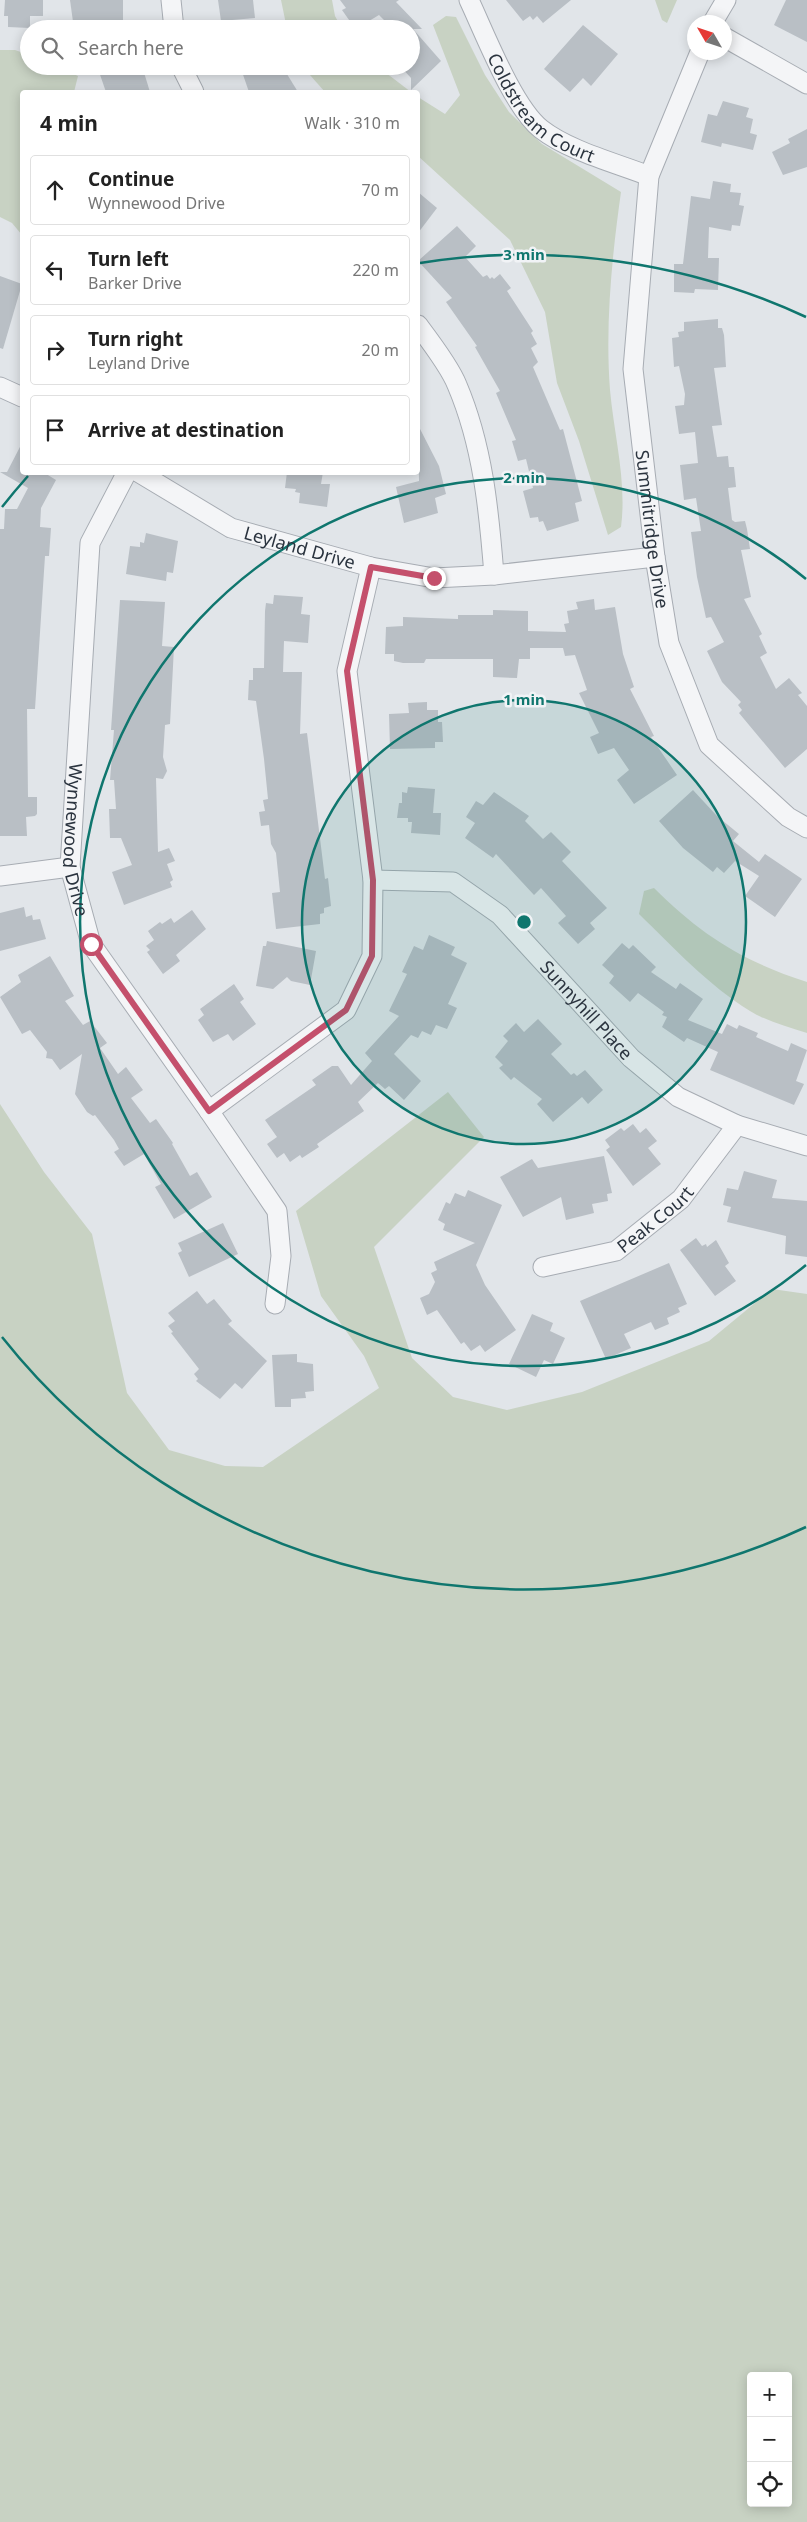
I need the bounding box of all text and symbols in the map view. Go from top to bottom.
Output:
north arrow [687,15,732,60]
search box [20,20,420,75]
icon: search [38,34,66,62]
text: Search here [78,35,184,61]
street label: Coldstream Court [482,49,599,168]
text: 4 min [40,109,98,137]
text: Walk · 310 m [305,112,400,134]
text: Continue [88,166,174,192]
icon: ahead [41,176,69,204]
text: 70 m [362,179,399,201]
text: Wynnewood Drive [88,192,225,214]
text: 3 min [503,244,545,264]
text: Turn left [88,246,169,272]
icon: left [41,256,69,284]
text: 220 m [352,259,399,281]
text: Barker Drive [88,272,182,294]
text: Turn right [88,326,183,352]
icon: right [41,336,69,364]
text: 20 m [362,339,399,361]
text: Leyland Drive [88,352,190,374]
icon: arrive [41,416,69,444]
text: Arrive at destination [88,417,284,443]
street label: Summitridge Drive [631,449,675,610]
text: 2 min [503,467,545,487]
street label: Leyland Drive [241,520,358,574]
route end [423,567,446,590]
text: 1 min [503,689,545,709]
street label: Wynnewood Drive [58,763,95,919]
centre of rings [515,913,533,931]
route start [80,933,103,956]
street label: Sunnyhill Place [535,955,638,1065]
street label: Peak Court [612,1181,699,1258]
map controls [747,2372,792,2507]
button: + [747,2372,792,2417]
button: − [747,2417,792,2462]
button: locate [747,2462,792,2507]

